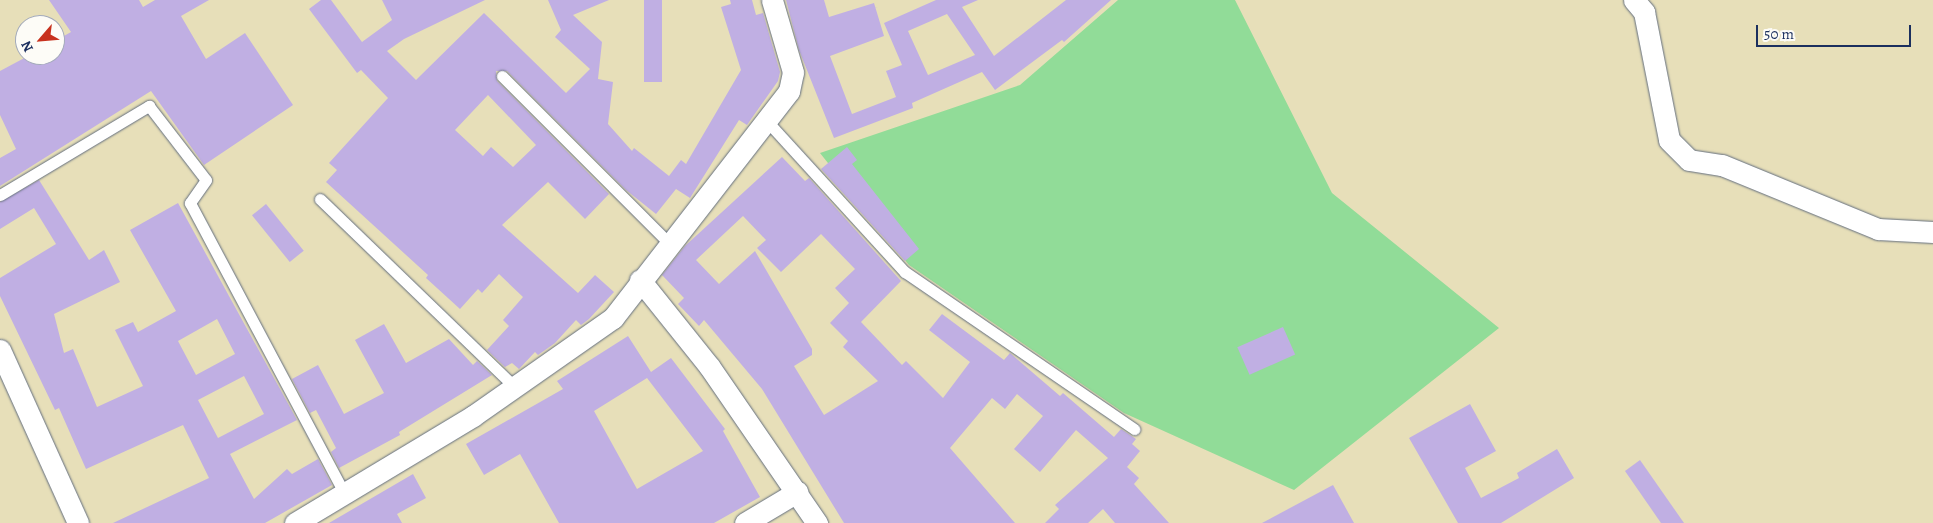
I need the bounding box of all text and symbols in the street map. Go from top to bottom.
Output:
north arrow [15,15,65,65]
scale bar [1758,15,1913,47]
text: 50 m [1764,24,1794,44]
text: N [16,38,38,55]

